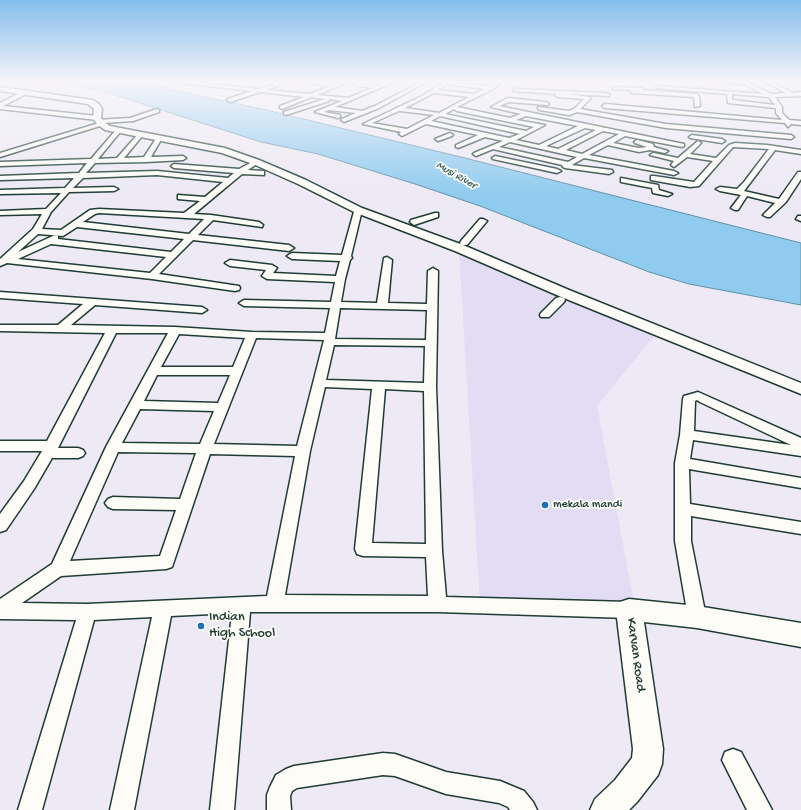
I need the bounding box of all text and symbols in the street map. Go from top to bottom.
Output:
water label: Musi River [433,159,479,193]
place label: mekala mandi [553,498,622,512]
marker: mekala mandi [540,500,550,510]
place label: Indian High School [209,610,275,642]
street label: Karvan Road [621,617,649,693]
marker: Indian High School [196,621,206,631]

